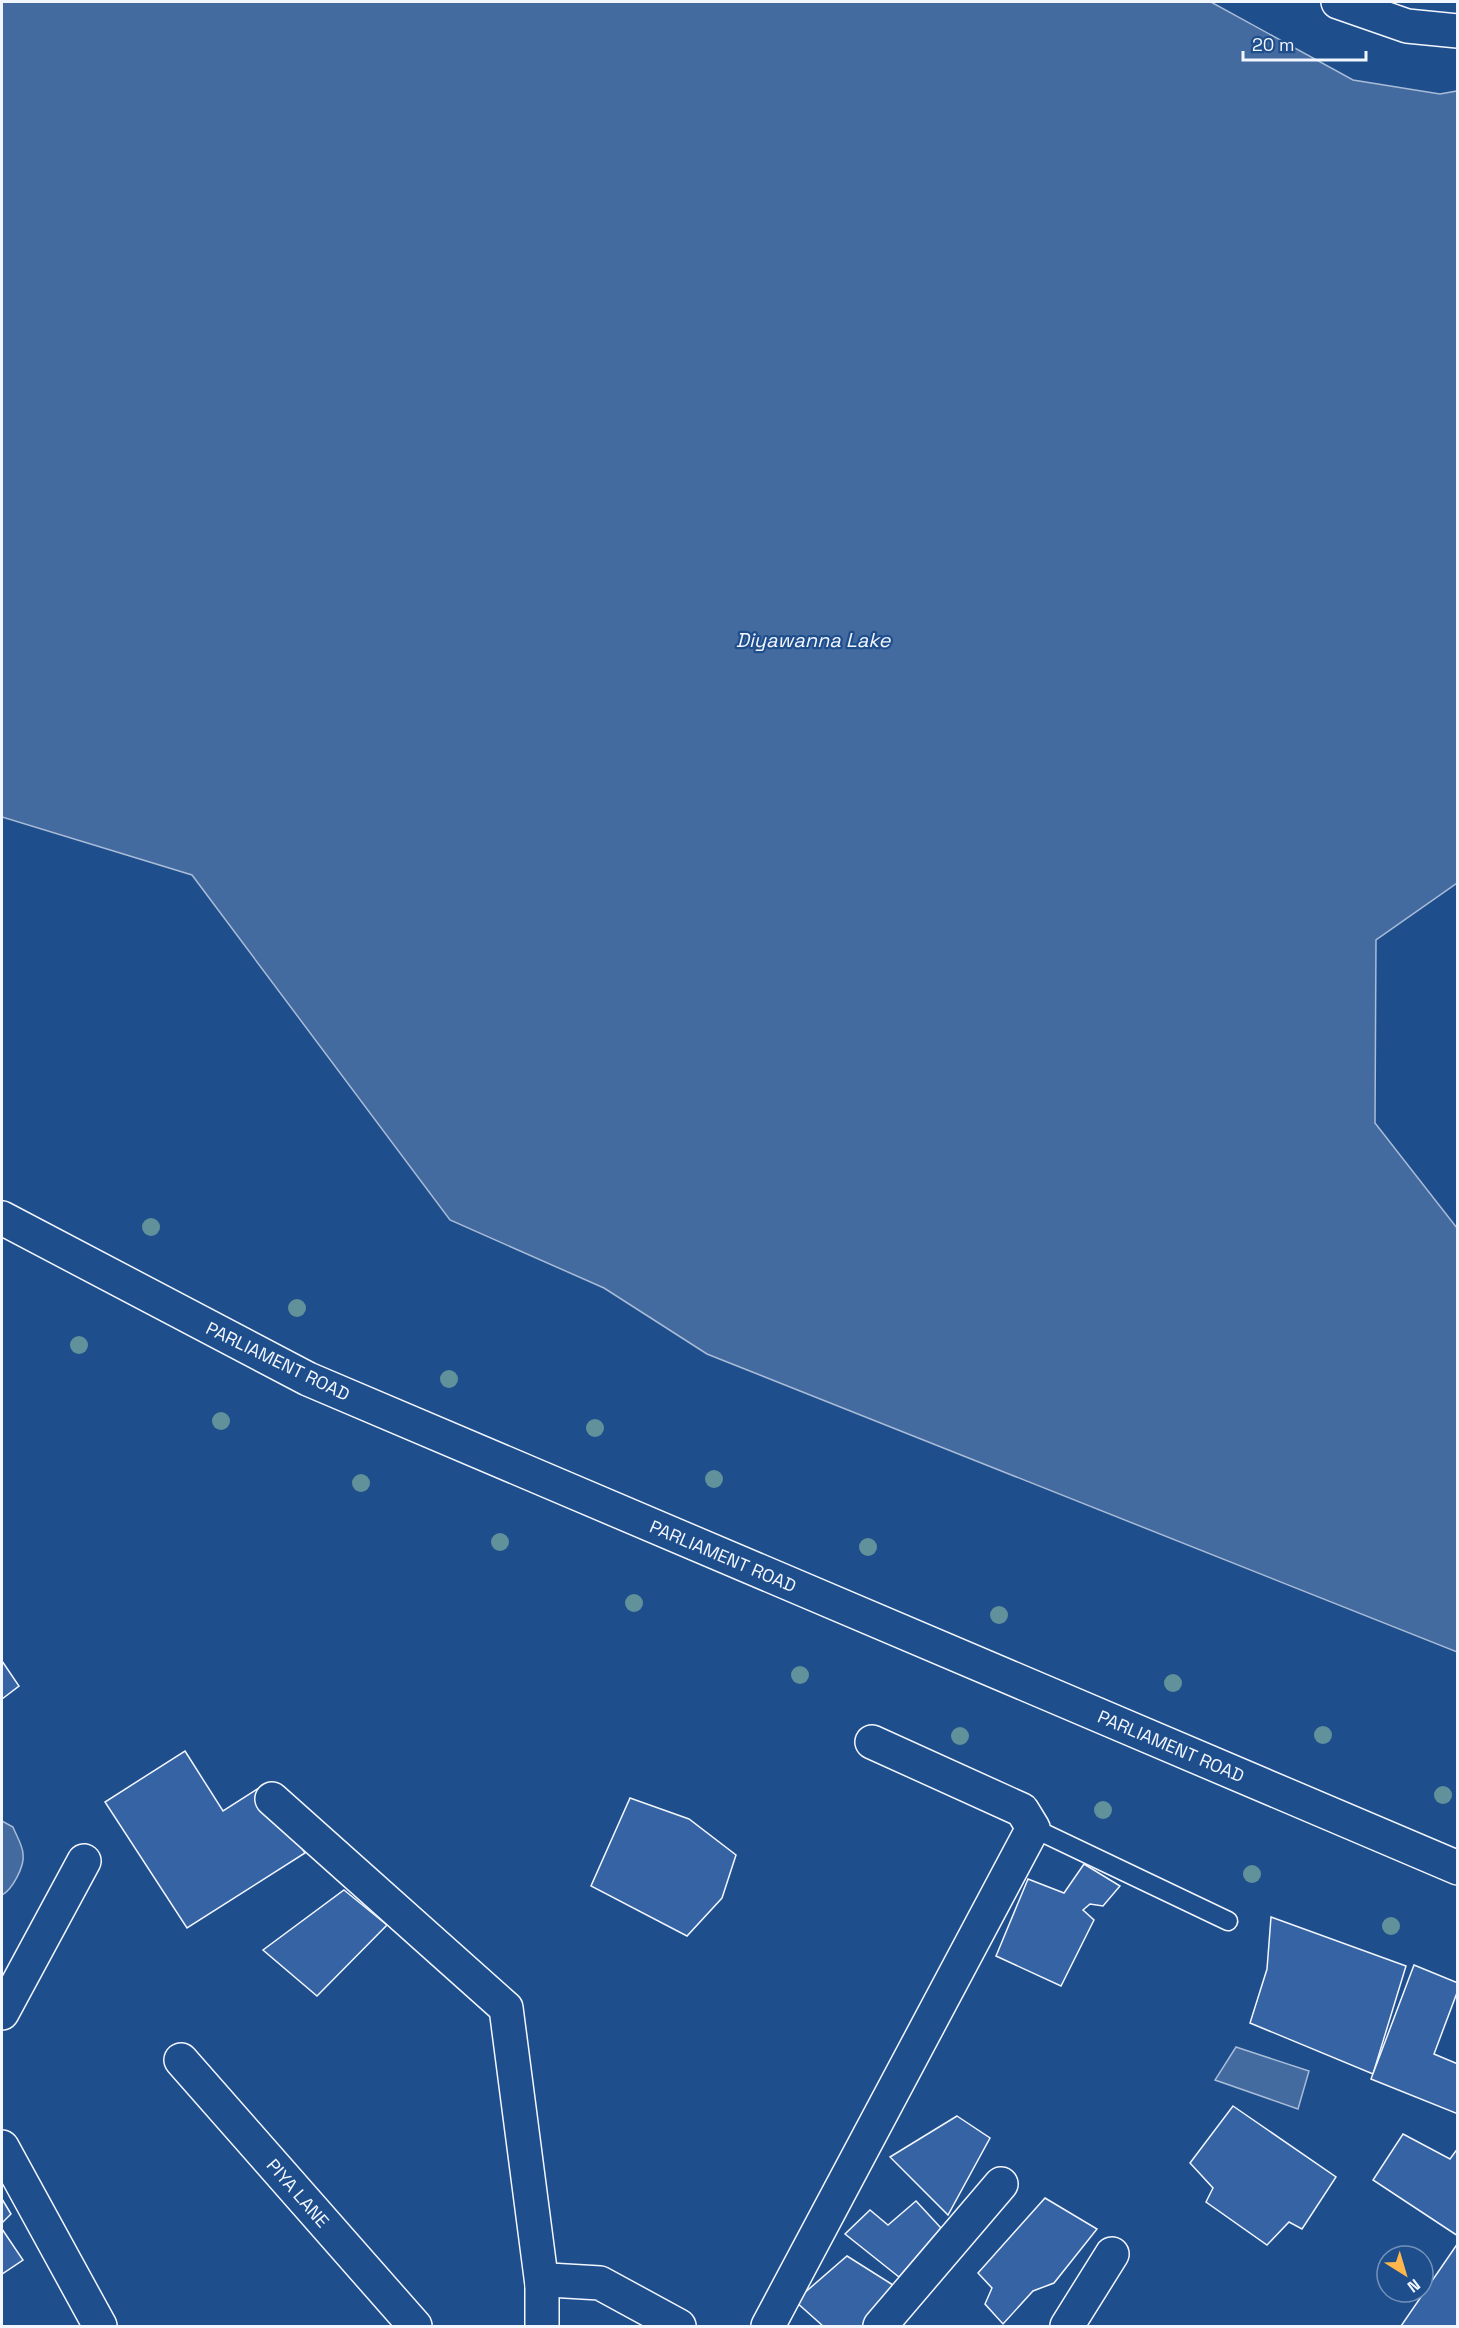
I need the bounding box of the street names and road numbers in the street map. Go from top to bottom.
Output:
street label: PARLIAMENT ROAD [202,1316,354,1406]
street label: PARLIAMENT ROAD [646,1515,800,1597]
street label: PARLIAMENT ROAD [1094,1705,1248,1787]
street label: PIYA LANE [262,2154,334,2232]

